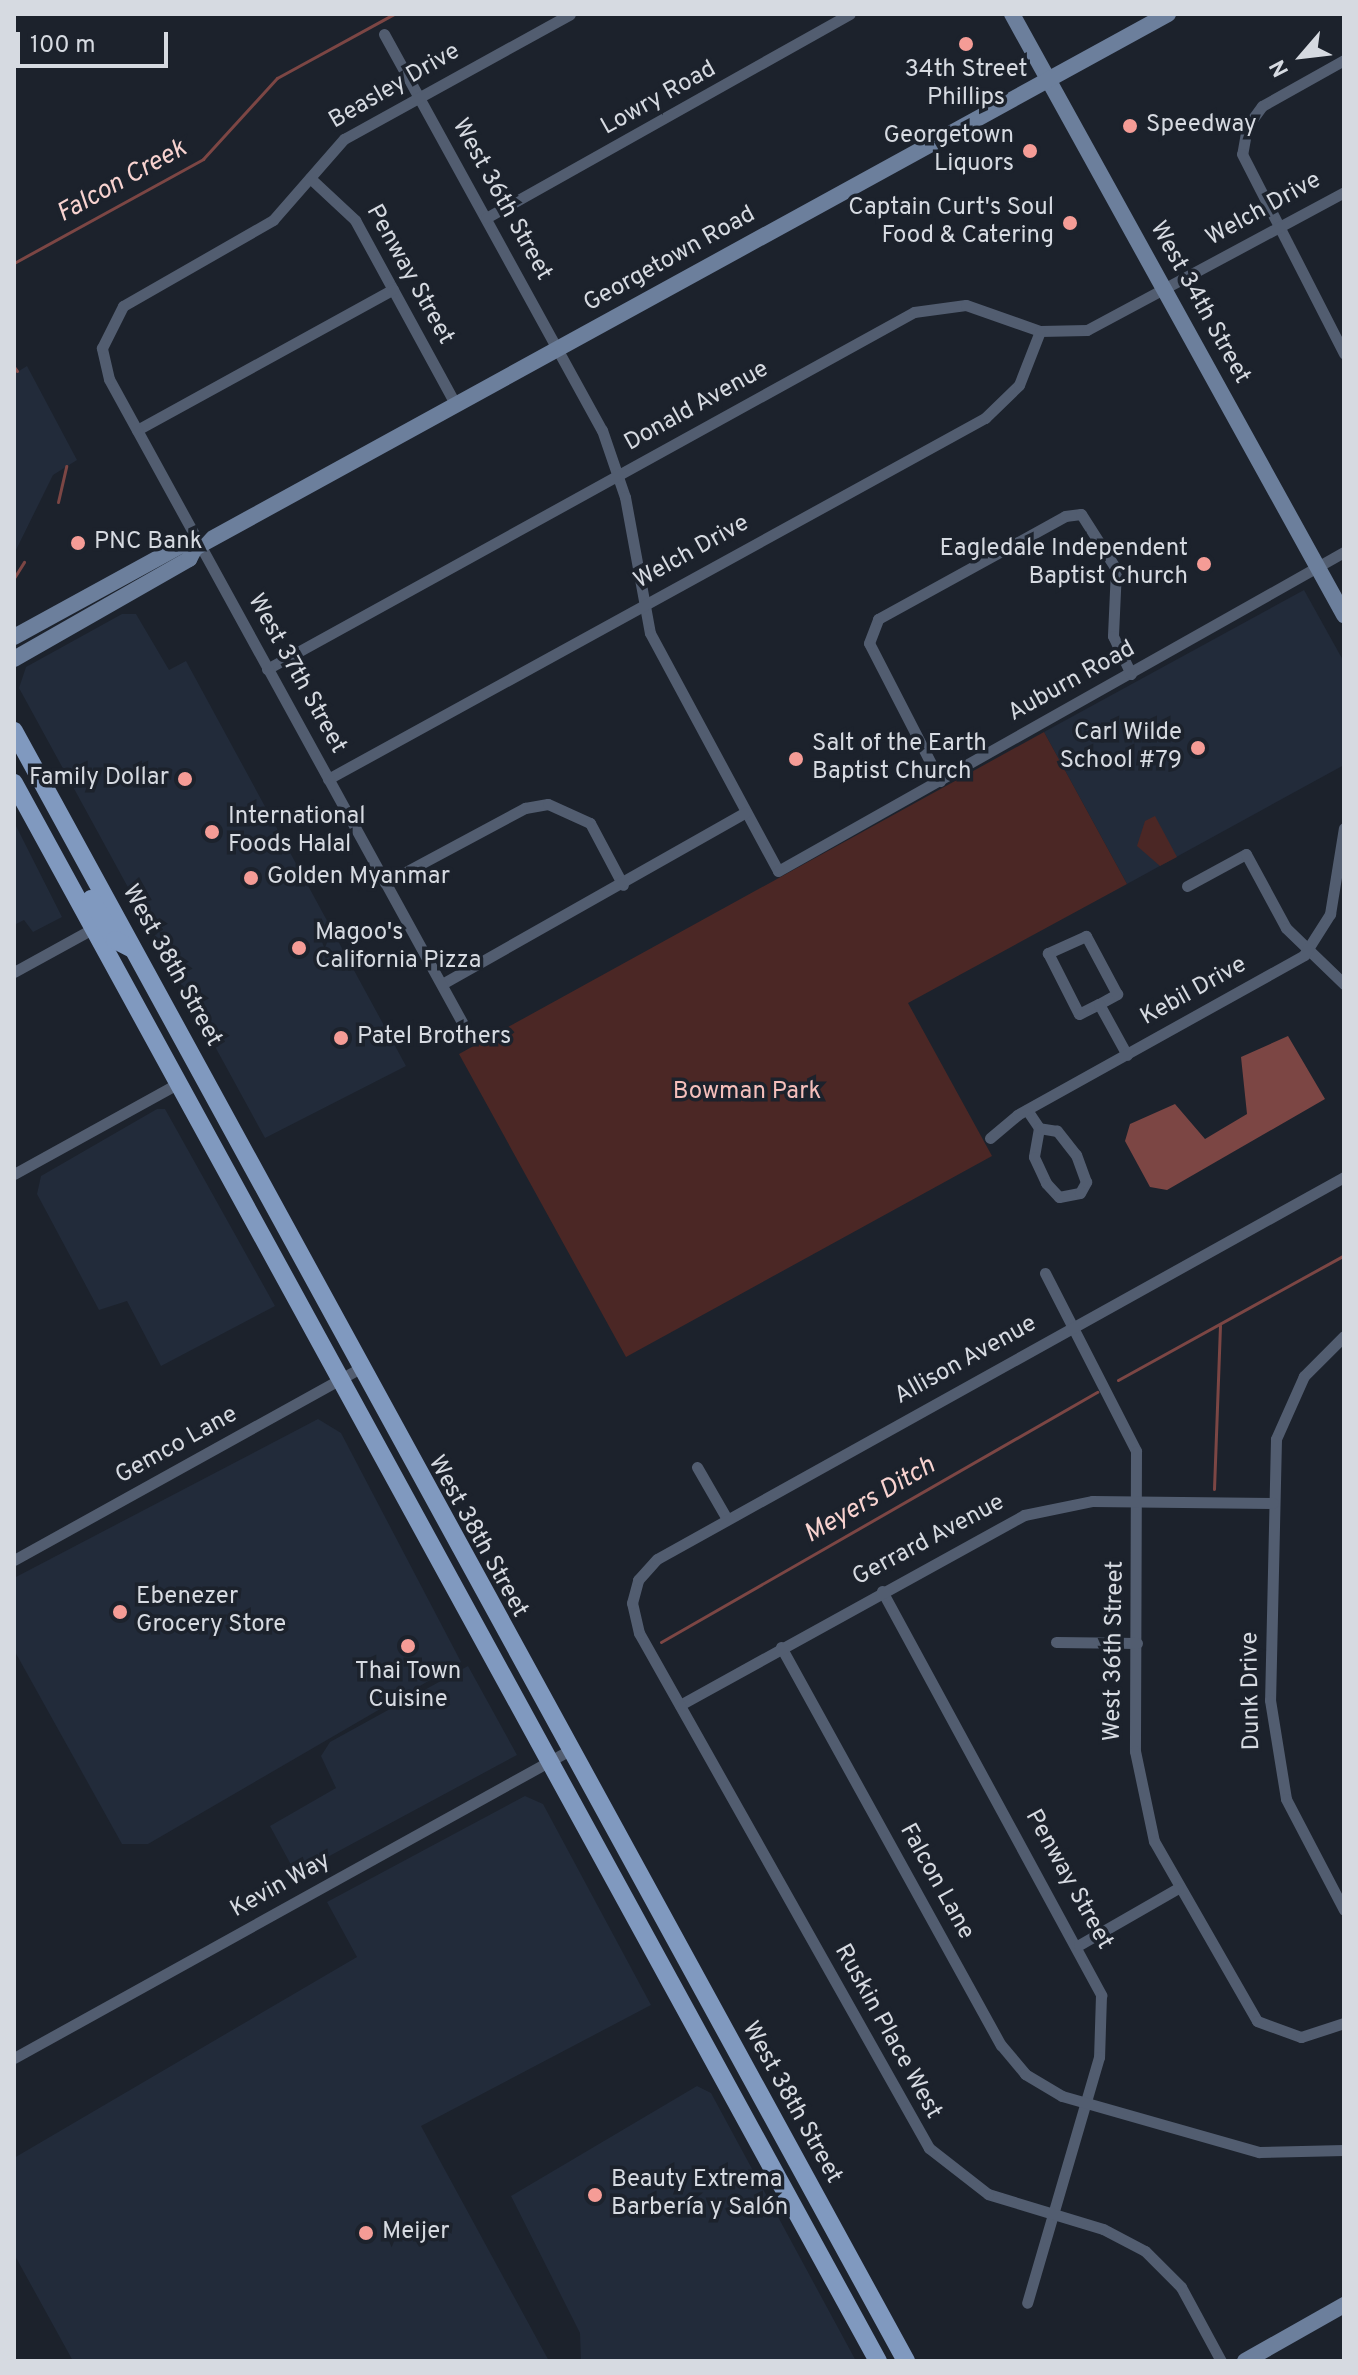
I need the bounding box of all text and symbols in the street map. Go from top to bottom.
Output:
scale bar [20,16,172,66]
north arrow [1262,16,1342,96]
text: 100 m [30,31,96,61]
marker: 34th Street Phillips [957,35,975,53]
street label: Beasley Drive [324,38,466,136]
text: N [1265,54,1296,81]
street label: Lowry Road [596,56,722,142]
place label: 34th Street Phillips [904,57,1028,113]
place label: Speedway [1146,112,1257,140]
street label: West 36th Street [445,114,557,286]
marker: Speedway [1121,117,1139,135]
place label: Georgetown Liquors [883,123,1014,179]
water label: Falcon Creek [52,134,192,230]
marker: Georgetown Liquors [1021,142,1039,160]
street label: Welch Drive [1202,167,1326,253]
place label: Captain Curt's Soul Food & Catering [848,195,1054,251]
street label: Penway Street [359,200,459,350]
street label: Georgetown Road [579,201,761,319]
marker: Captain Curt's Soul Food & Catering [1061,214,1079,232]
street label: West 34th Street [1142,217,1256,389]
street label: Donald Avenue [619,355,775,459]
street label: Welch Drive [630,510,754,596]
place label: PNC Bank [94,529,202,557]
marker: PNC Bank [69,534,87,552]
place label: Eagledale Independent Baptist Church [940,536,1188,592]
marker: Eagledale Independent Baptist Church [1195,555,1213,573]
street label: West 37th Street [240,589,352,759]
street label: Auburn Road [1003,635,1141,729]
place label: Carl Wilde School #79 [1060,720,1182,776]
place label: Salt of the Earth Baptist Church [812,731,987,787]
marker: Carl Wilde School #79 [1189,739,1207,757]
marker: Salt of the Earth Baptist Church [787,750,805,768]
place label: Family Dollar [29,765,169,793]
marker: Family Dollar [176,770,194,788]
place label: International Foods Halal [228,804,366,860]
marker: International Foods Halal [203,823,221,841]
place label: Golden Myanmar [267,864,450,892]
marker: Golden Myanmar [242,869,260,887]
street label: West 38th Street [115,880,227,1052]
place label: Magoo's California Pizza [315,920,481,976]
marker: Magoo's California Pizza [290,939,308,957]
street label: Kebil Drive [1136,951,1252,1033]
place label: Patel Brothers [357,1024,511,1052]
marker: Patel Brothers [332,1029,350,1047]
park label: Bowman Park [673,1079,821,1107]
street label: Allison Avenue [890,1310,1042,1412]
street label: Gemco Lane [111,1401,243,1491]
street label: West 38th Street [421,1451,533,1623]
water label: Meyers Ditch [799,1451,941,1551]
street label: Gerrard Avenue [848,1489,1010,1593]
street label: West 36th Street [1099,1560,1131,1742]
place label: Ebenezer Grocery Store [136,1584,286,1640]
marker: Ebenezer Grocery Store [111,1603,129,1621]
street label: Dunk Drive [1237,1631,1267,1751]
marker: Thai Town Cuisine [399,1637,417,1655]
place label: Thai Town Cuisine [354,1659,462,1715]
street label: Penway Street [1018,1805,1118,1955]
street label: Falcon Lane [892,1819,980,1945]
street label: Kevin Way [226,1847,336,1925]
street label: Ruskin Place West [827,1939,947,2125]
street label: West 38th Street [735,2017,847,2189]
place label: Beauty Extrema Barbería y Salón [611,2167,788,2223]
marker: Beauty Extrema Barbería y Salón [586,2186,604,2204]
place label: Meijer [382,2219,450,2247]
marker: Meijer [357,2224,375,2242]

